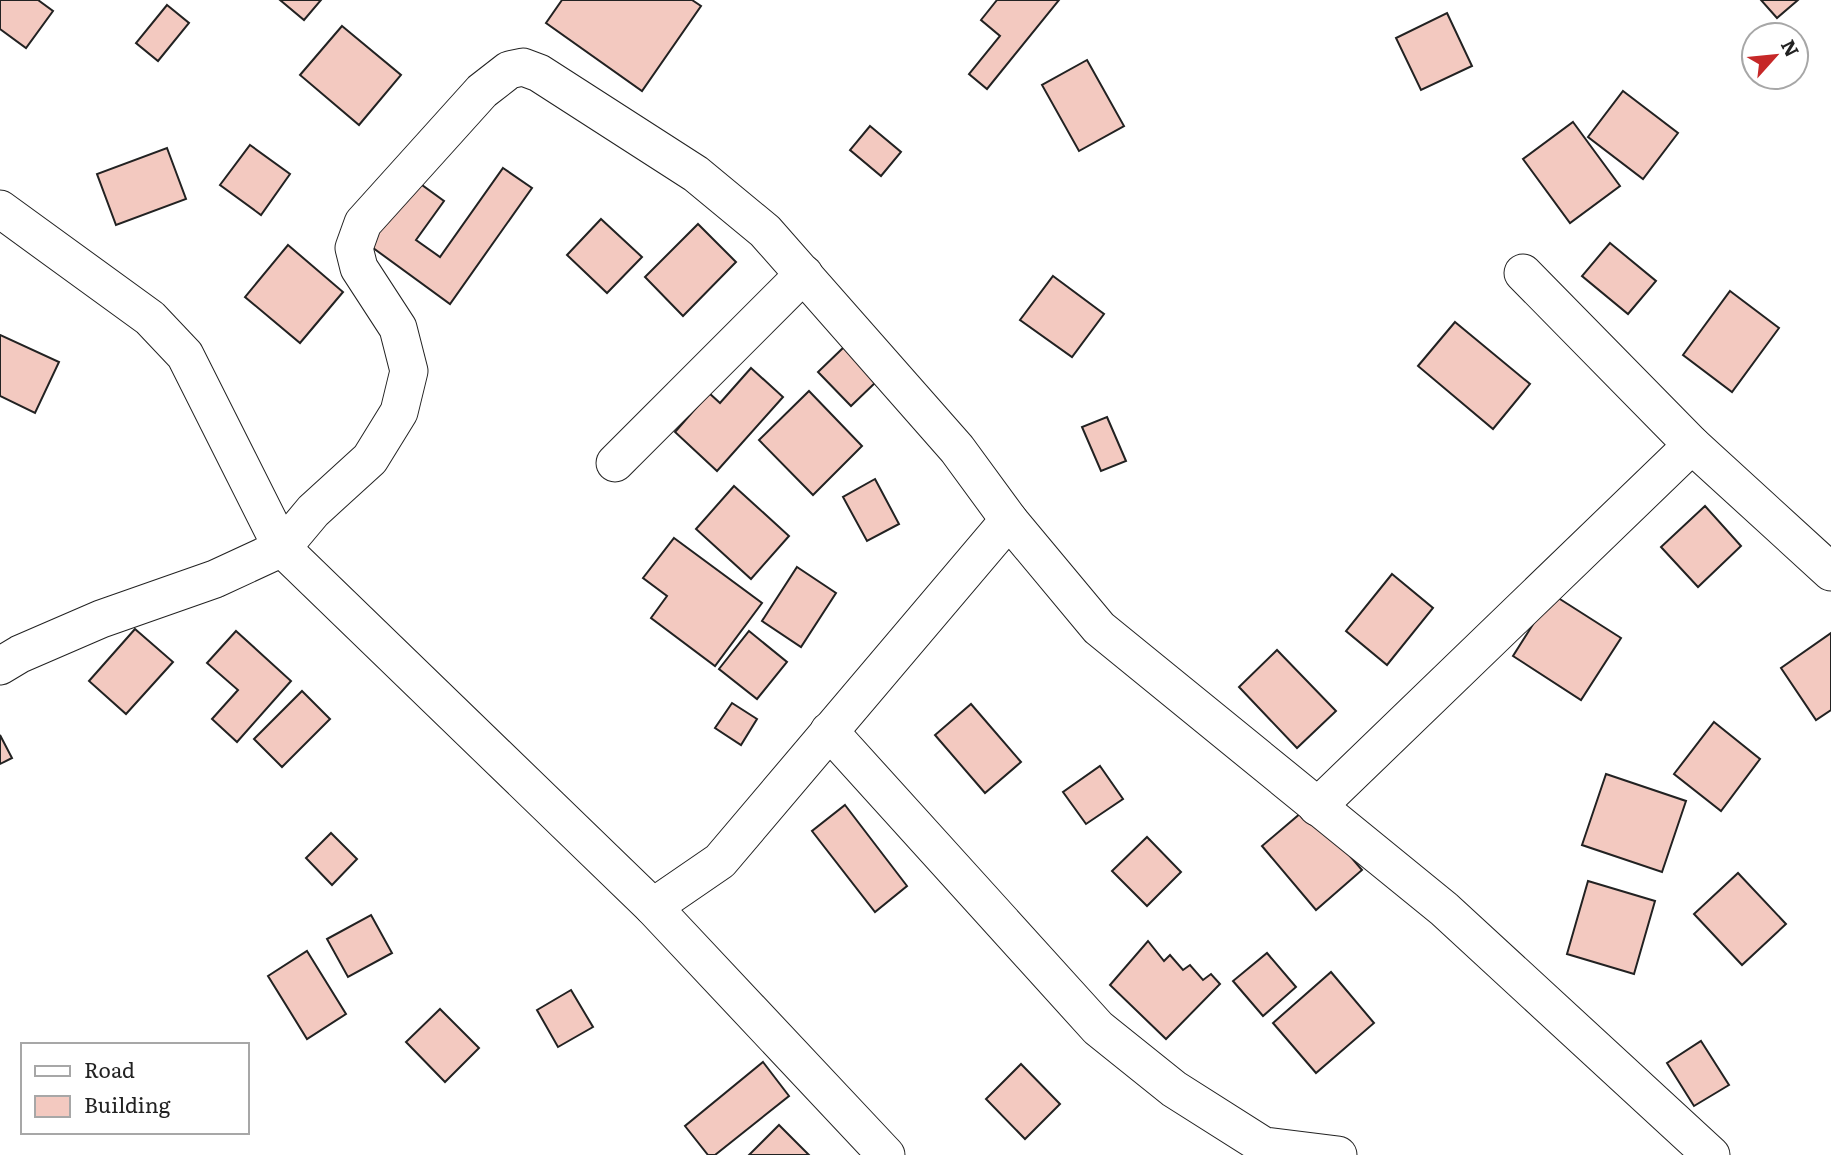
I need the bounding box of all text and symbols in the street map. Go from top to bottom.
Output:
north arrow [1740,21,1810,91]
text: N [1775,34,1807,61]
legend [21,1043,248,1134]
text: Road [84,1053,135,1084]
text: Building [84,1088,171,1119]

